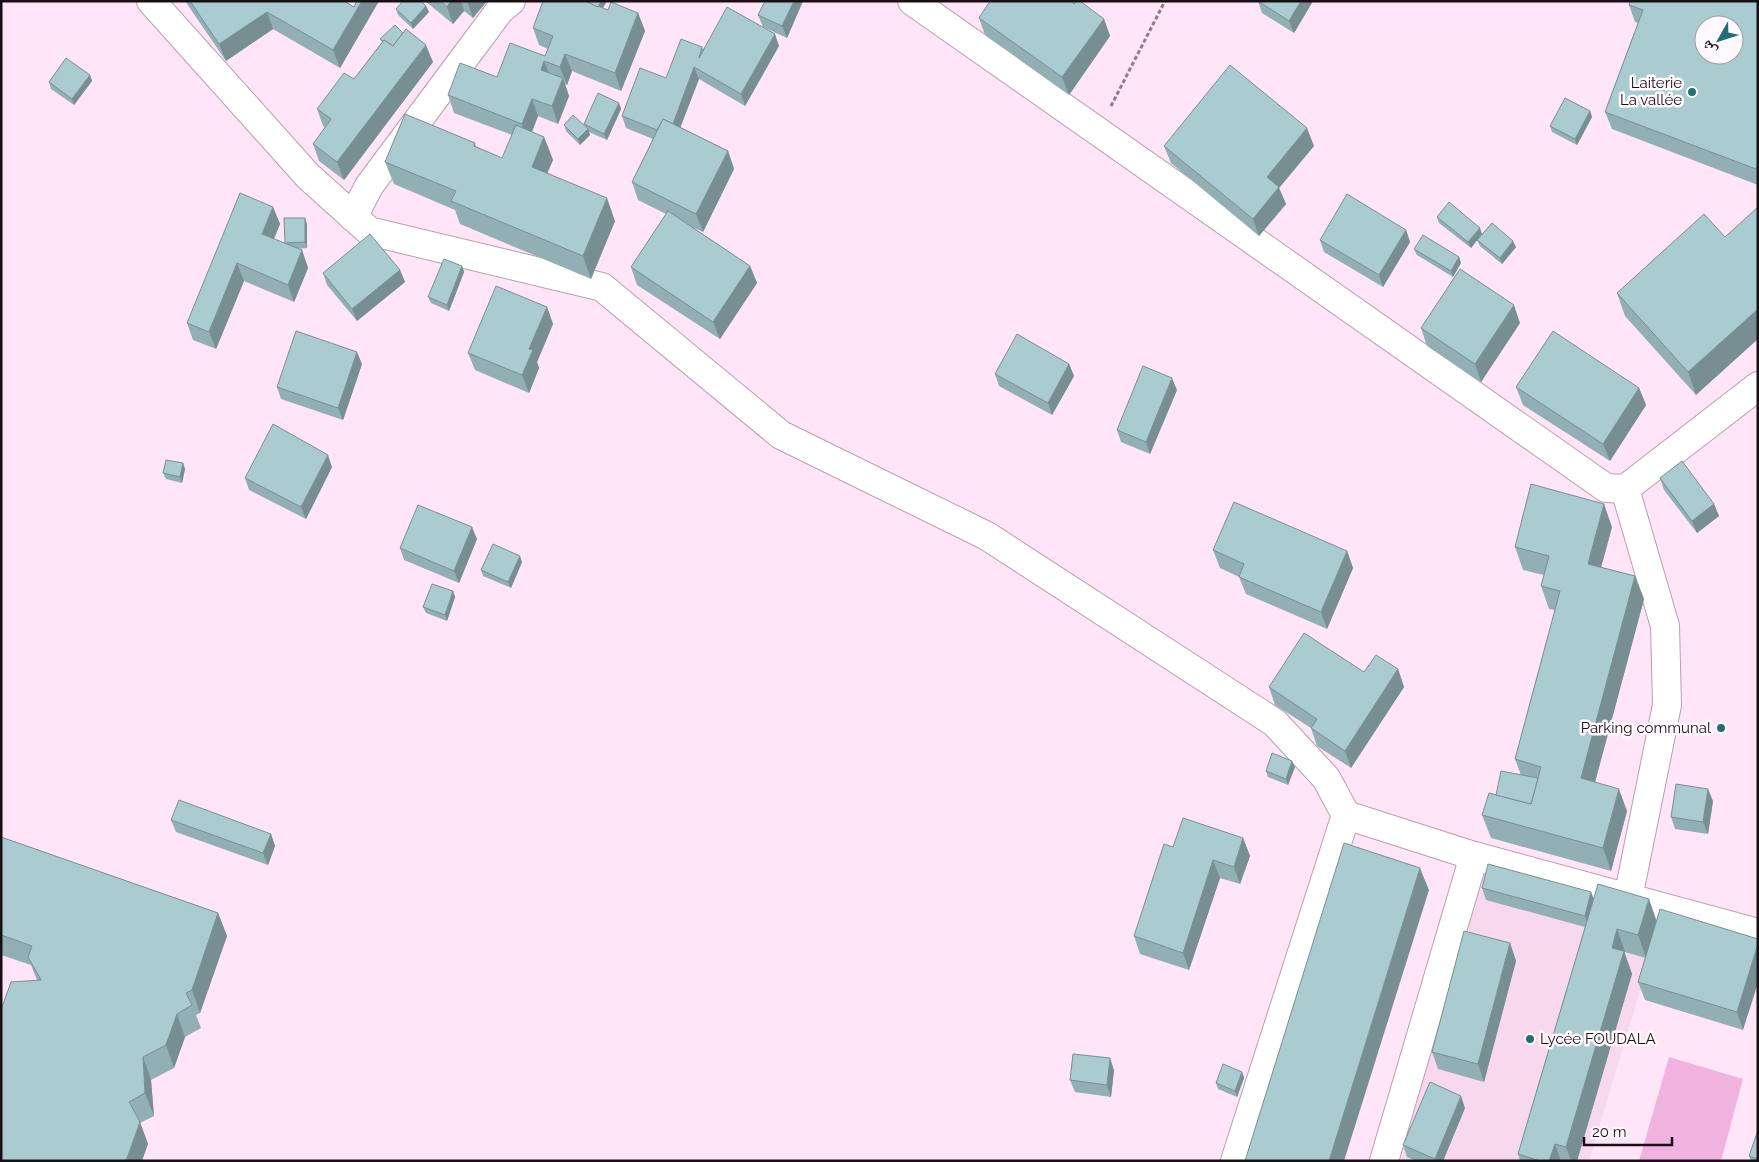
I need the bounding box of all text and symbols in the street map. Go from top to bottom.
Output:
north arrow [1694,15,1744,65]
text: ش [1698,37,1721,59]
place label: Laiterie La vallée [1620,74,1682,109]
marker: Laiterie La vallée [1686,86,1698,98]
place label: Parking communal [1581,719,1712,737]
marker: Parking communal [1715,722,1727,734]
place label: Lycée FOUDALA [1540,1030,1656,1048]
marker: Lycée FOUDALA [1524,1033,1536,1045]
scale bar [1584,1114,1672,1146]
text: 20 m [1592,1123,1627,1141]

